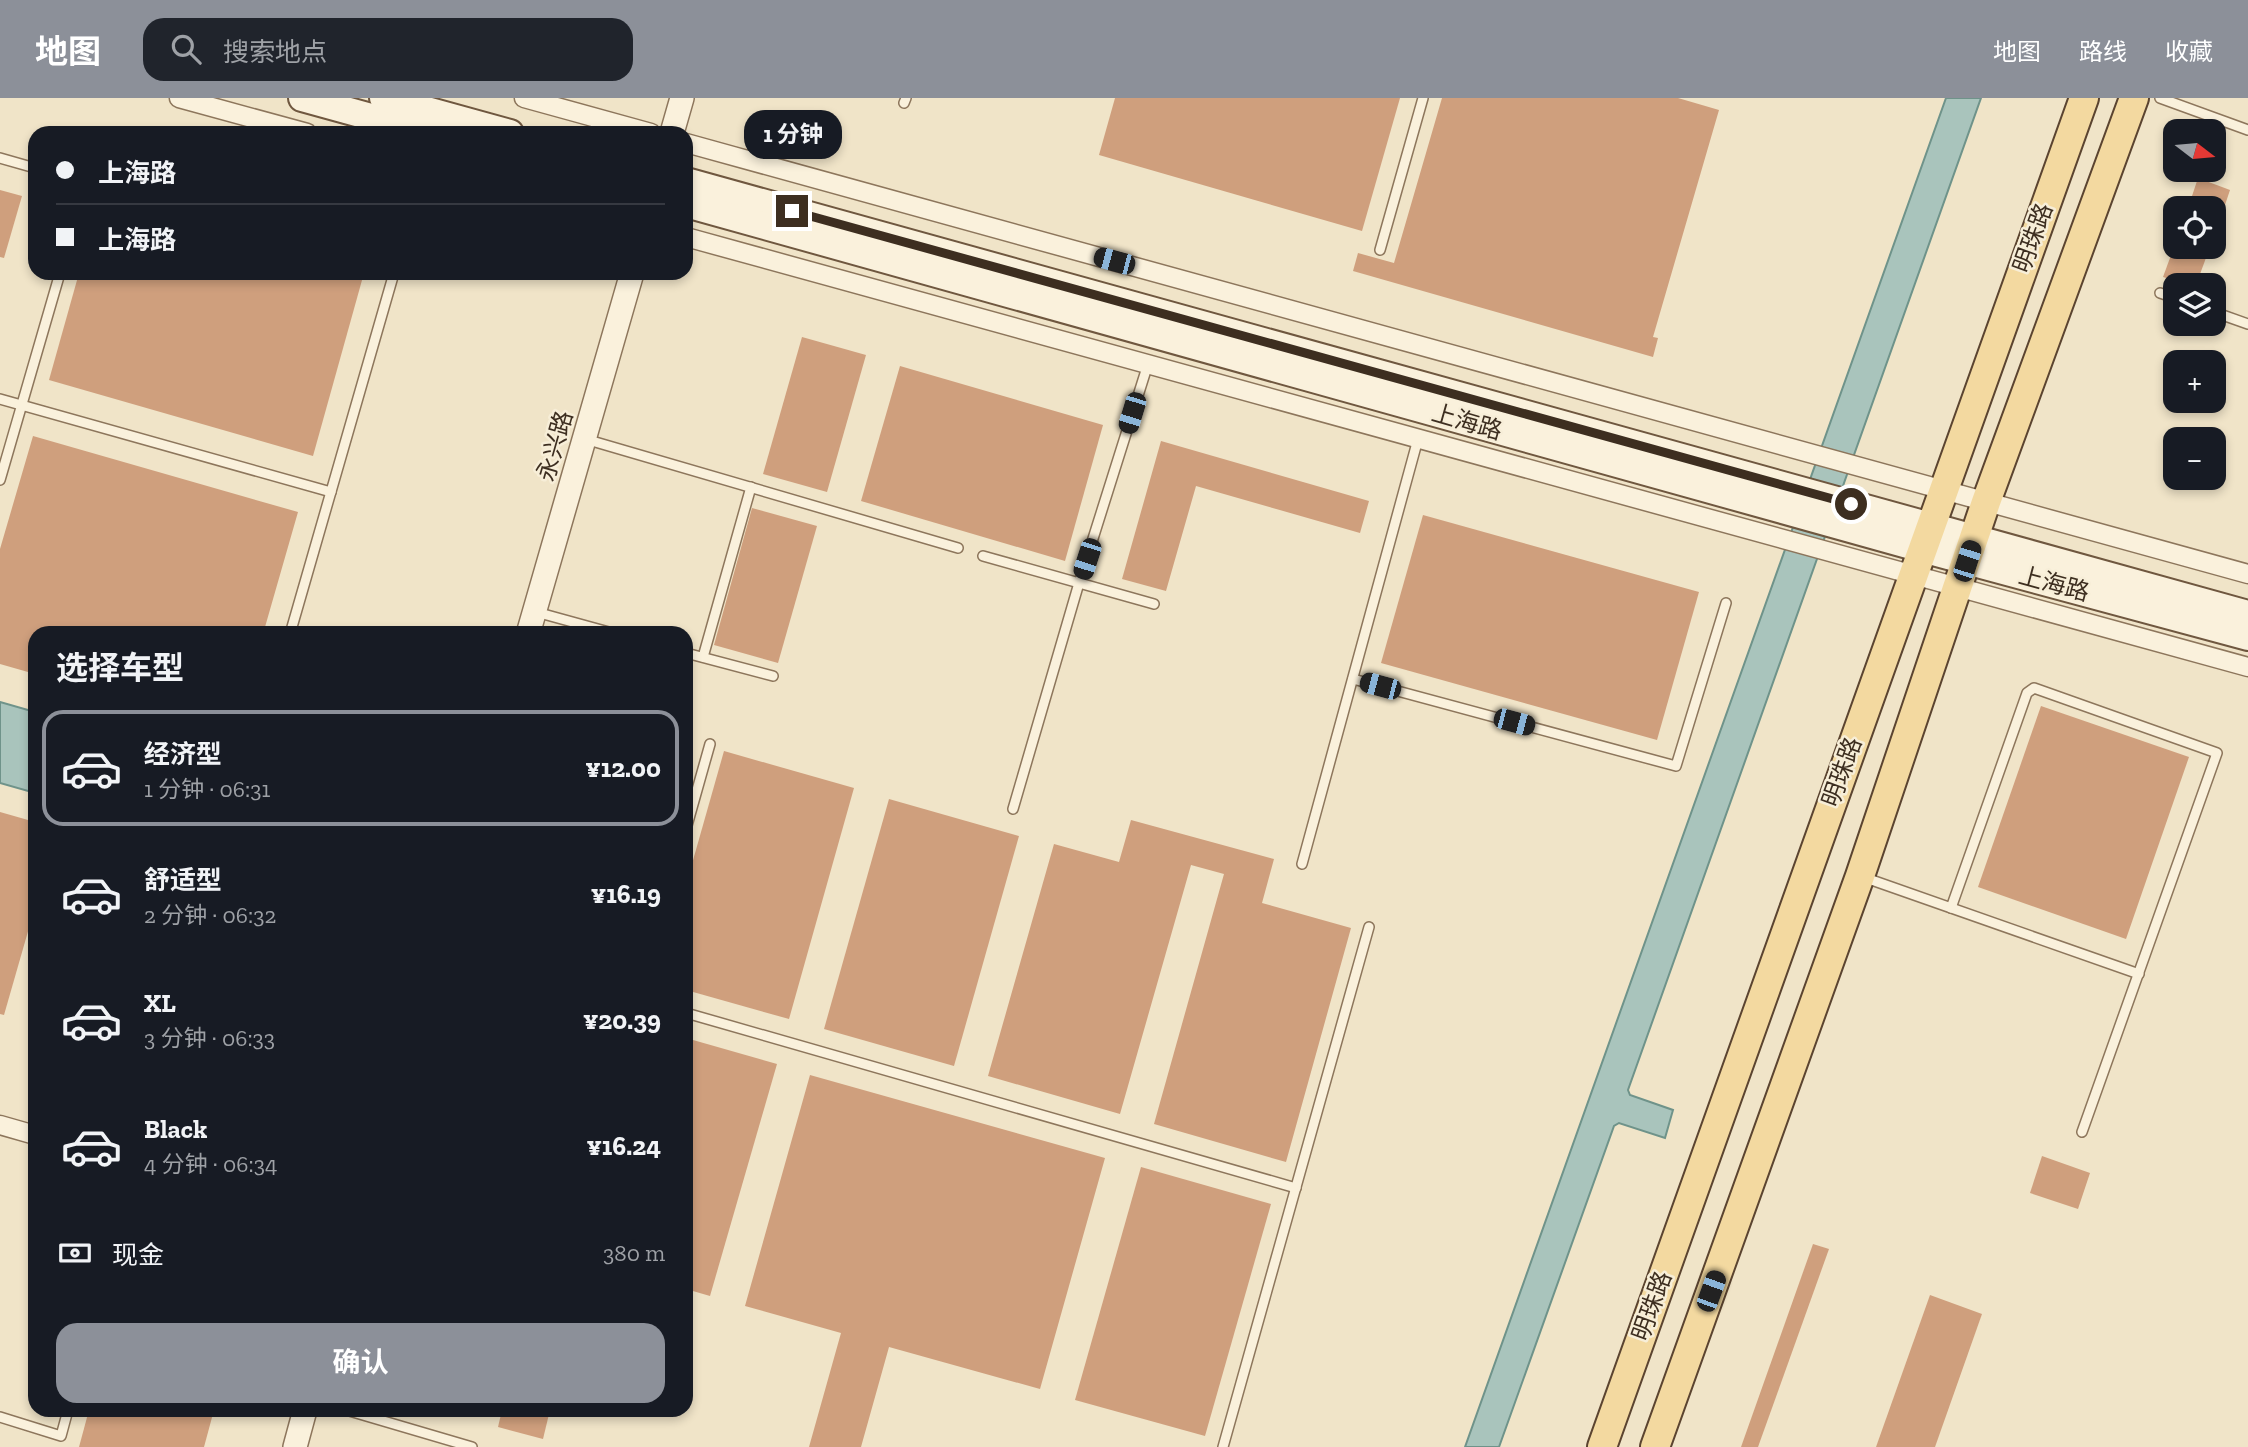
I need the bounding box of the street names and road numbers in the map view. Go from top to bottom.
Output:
street label: 明珠路 [2007,199,2058,277]
street label: 上海路 [1429,398,1506,445]
street label: 永兴路 [531,407,578,484]
street label: 上海路 [2016,560,2093,607]
street label: 明珠路 [1816,733,1867,811]
street label: 明珠路 [1626,1267,1677,1345]

